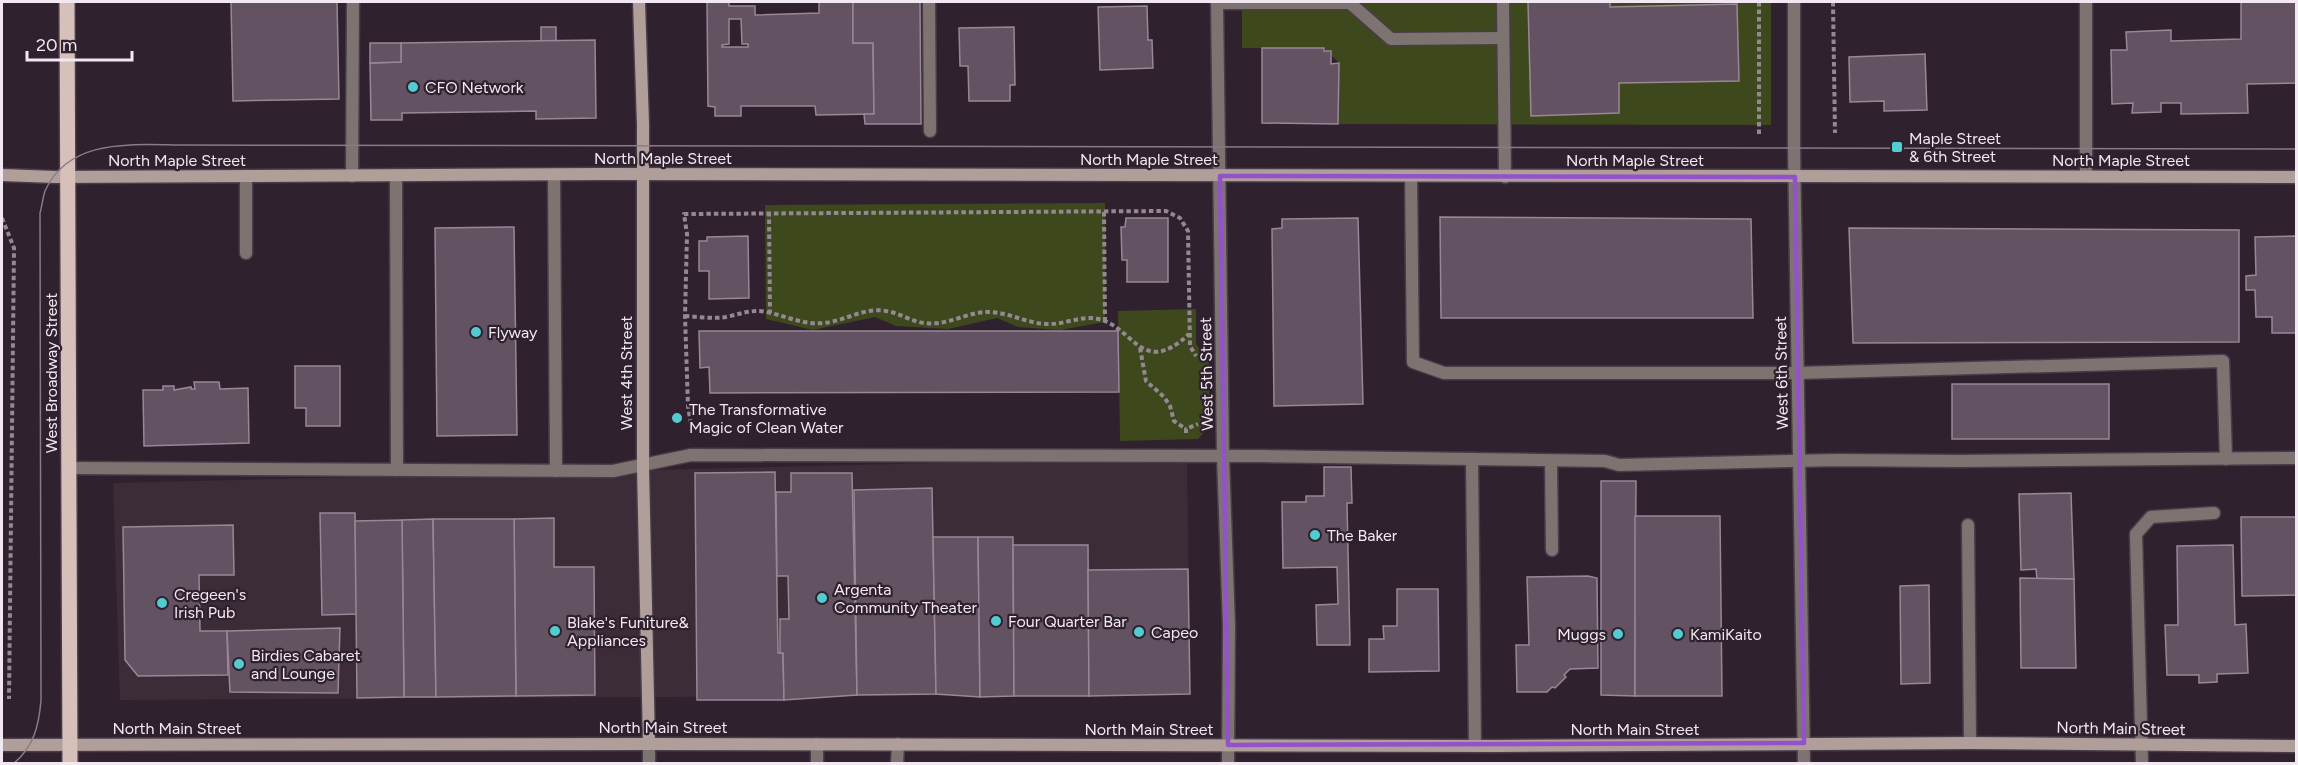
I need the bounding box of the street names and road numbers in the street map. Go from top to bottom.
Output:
street label: North Maple Street [594,149,732,168]
street label: North Maple Street [1080,150,1218,169]
street label: North Maple Street [108,151,246,170]
street label: North Maple Street [1566,151,1704,170]
street label: North Maple Street [2052,151,2190,170]
street label: West Broadway Street [42,293,61,453]
street label: West 4th Street [617,316,636,430]
street label: West 6th Street [1771,316,1792,430]
street label: West 5th Street [1196,317,1217,431]
street label: North Main Street [598,718,728,737]
street label: North Main Street [2056,718,2186,739]
street label: North Main Street [112,719,242,738]
street label: North Main Street [1084,720,1214,739]
street label: North Main Street [1570,720,1700,739]

